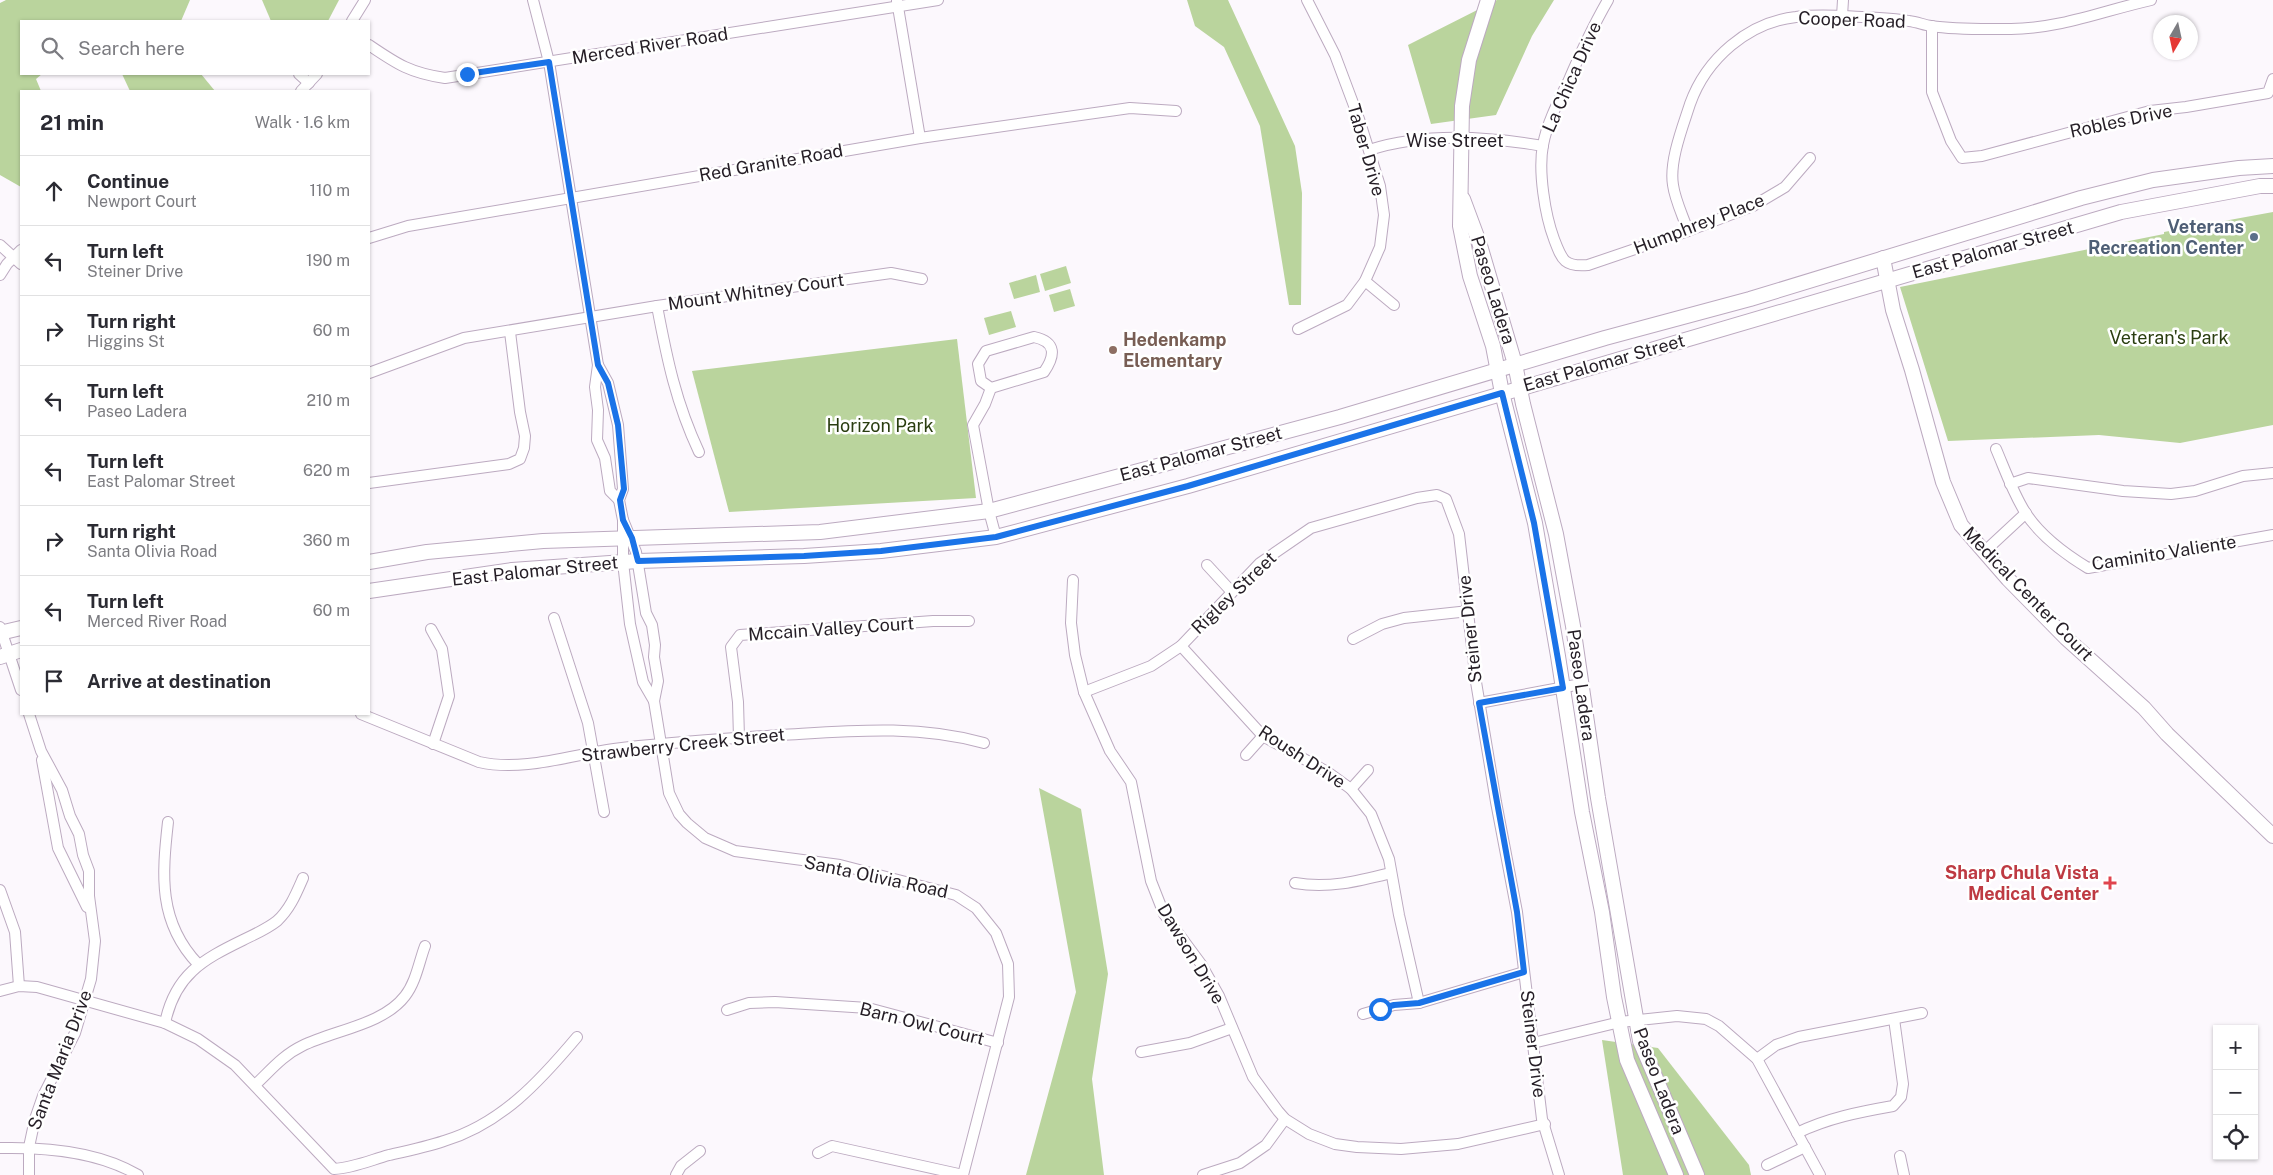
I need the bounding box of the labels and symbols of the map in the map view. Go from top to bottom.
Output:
street label: Cooper Road [1798,7,1906,32]
north arrow [2153,15,2198,60]
street label: La Chica Drive [1538,18,1605,135]
street label: Merced River Road [570,23,729,68]
route end [456,63,479,86]
street label: Robles Drive [2068,99,2174,142]
street label: Taber Drive [1343,101,1390,198]
street label: Wise Street [1406,130,1504,151]
street label: Red Granite Road [697,140,844,186]
street label: Humphrey Place [1630,189,1767,258]
street label: East Palomar Street [1910,216,2076,283]
place label: Veterans Recreation Center [2088,216,2245,258]
marker: Veterans Recreation Center [2248,231,2260,243]
street label: Paseo Ladera [1467,233,1520,347]
street label: Mount Whitney Court [666,269,845,314]
park label: Veteran's Park [2109,327,2229,348]
place label: Hedenkamp Elementary [1123,329,1226,371]
street label: East Palomar Street [1521,329,1687,396]
marker: Hedenkamp Elementary [1107,344,1119,356]
park label: Horizon Park [826,415,934,436]
street label: East Palomar Street [1117,422,1284,485]
street label: Medical Center Court [1959,522,2098,665]
street label: Caminito Valiente [2090,531,2238,574]
street label: Rigley Street [1187,547,1280,638]
street label: East Palomar Street [451,551,619,590]
street label: Steiner Drive [1453,574,1486,684]
street label: Mccain Valley Court [747,612,915,645]
street label: Paseo Ladera [1563,628,1600,742]
street label: Roush Drive [1255,721,1350,792]
street label: Strawberry Creek Street [580,723,786,766]
street label: Santa Olivia Road [802,851,950,902]
place label: Sharp Chula Vista Medical Center [1945,862,2100,904]
marker: Sharp Chula Vista Medical Center [2103,876,2117,890]
street label: Dawson Drive [1153,900,1230,1008]
street label: Santa Maria Drive [23,987,96,1133]
street label: Steiner Drive [1516,989,1551,1099]
street label: Barn Owl Court [858,998,987,1049]
route start [1369,998,1392,1021]
street label: Paseo Ladera [1629,1025,1689,1137]

